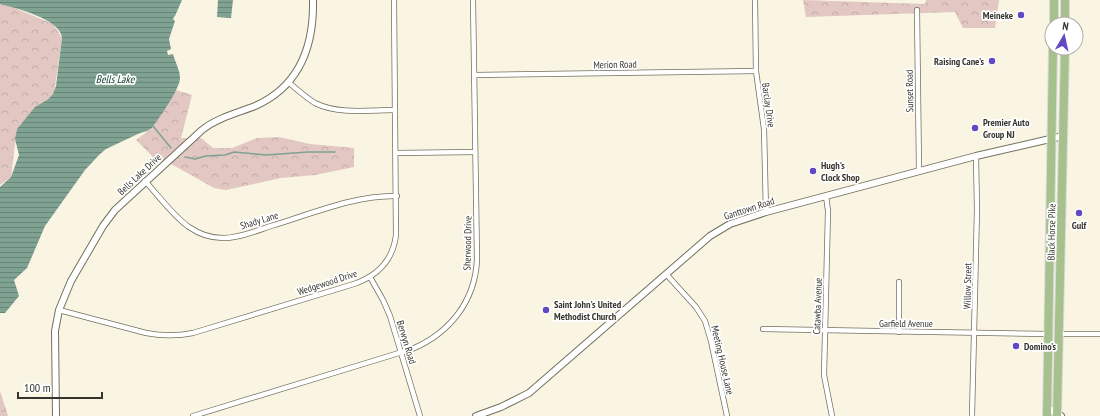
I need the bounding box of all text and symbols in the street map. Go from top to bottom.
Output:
place label: Meineke [983,9,1013,22]
marker: Meineke [1016,10,1026,20]
north arrow [1044,16,1084,56]
text: N [1062,19,1070,34]
place label: Raising Cane's [934,55,984,68]
marker: Raising Cane's [987,56,997,66]
street label: Merion Road [593,58,637,71]
street label: Sunset Road [903,70,916,112]
water label: Bells Lake [96,72,136,86]
street label: Barclay Drive [759,82,778,128]
place label: Premier Auto Group NJ [983,116,1030,141]
marker: Premier Auto Group NJ [970,123,980,133]
street label: Bells Lake Drive [115,151,164,198]
place label: Hugh's Clock Shop [821,159,860,184]
marker: Hugh's Clock Shop [808,166,818,176]
street label: Ganttown Road [722,194,776,223]
street label: Black Horse Pike [1045,203,1058,261]
marker: Gulf [1074,208,1084,218]
street label: Shady Lane [239,209,280,232]
street label: Sherwood Drive [461,216,474,270]
place label: Gulf [1072,219,1088,232]
street label: Willow Street [961,262,974,309]
street label: Wedgewood Drive [296,267,359,298]
street label: Catawba Avenue [810,278,825,335]
place label: Saint John's United Methodist Church [554,298,622,323]
marker: Saint John's United Methodist Church [541,305,551,315]
street label: Garfield Avenue [879,317,933,330]
street label: Berwyn Road [394,319,419,366]
street label: Meeting House Lane [708,324,737,396]
place label: Domino's [1024,340,1057,353]
marker: Domino's [1011,341,1021,351]
scale bar [18,374,102,400]
text: 100 m [24,380,51,395]

